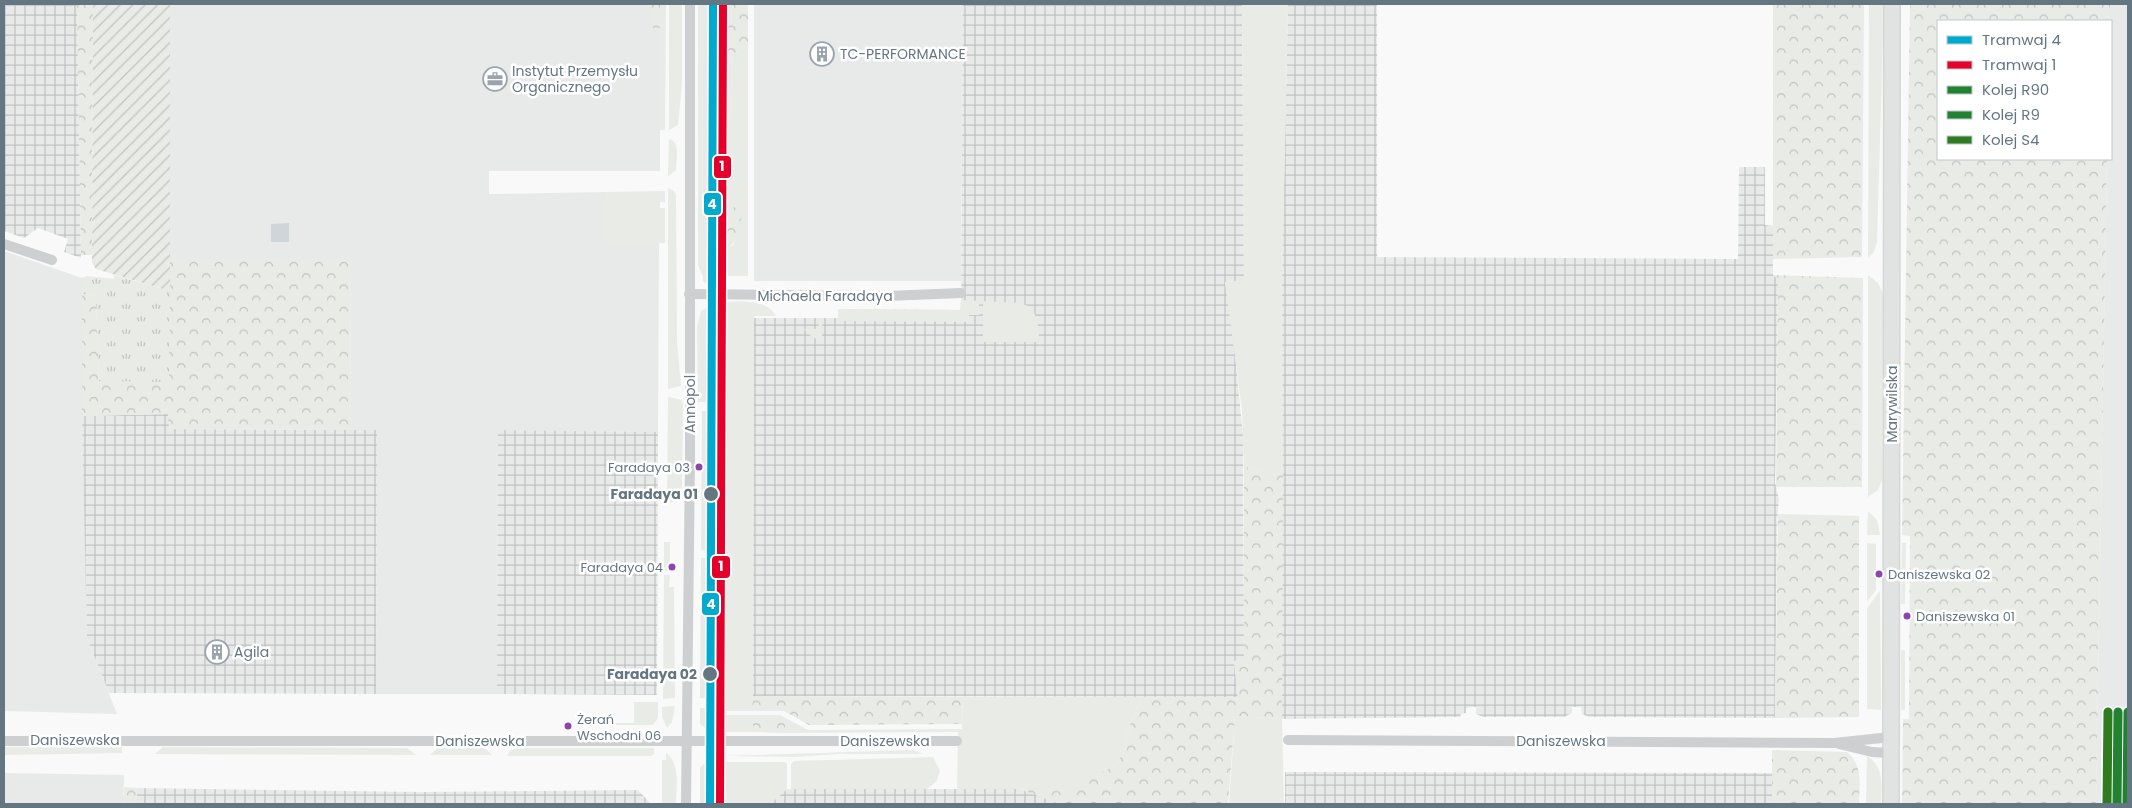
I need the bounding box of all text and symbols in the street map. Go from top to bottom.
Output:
legend [1937,20,2112,160]
text: Tramwaj 4 [1982,29,2061,50]
building icon: TC-PERFORMANCE [809,41,835,67]
place label: TC-PERFORMANCE [840,44,966,64]
text: Tramwaj 1 [1982,54,2056,75]
place label: Instytut Przemysłu Organicznego [512,61,638,97]
office icon: Instytut Przemysłu Organicznego [482,66,508,92]
text: Kolej R90 [1982,79,2049,100]
text: Kolej R9 [1982,104,2040,125]
text: Kolej S4 [1982,129,2040,150]
line badge: 1 [713,155,732,179]
text: 1 [719,156,725,176]
line badge: 4 [703,192,722,216]
text: 4 [707,194,717,214]
street label: Michaela Faradaya [757,286,893,306]
street label: Marywilska [1882,366,1902,442]
street label: Annopol [680,375,700,433]
place label: Faradaya 03 [608,458,690,477]
marker: Faradaya 03 [694,462,704,472]
place label: Faradaya 01 [611,484,698,504]
marker: Faradaya 01 [702,485,720,503]
line badge: 1 [711,555,731,579]
text: 1 [718,556,724,576]
place label: Faradaya 04 [581,558,663,577]
marker: Faradaya 04 [667,562,677,572]
place label: Daniszewska 02 [1888,565,1990,584]
marker: Daniszewska 02 [1874,569,1884,579]
line badge: 4 [701,592,720,616]
text: 4 [706,594,716,614]
place label: Daniszewska 01 [1916,607,2015,626]
marker: Daniszewska 01 [1902,611,1912,621]
building icon: Agila [204,639,230,665]
place label: Agila [234,642,269,662]
place label: Faradaya 02 [607,664,697,684]
marker: Faradaya 02 [701,665,719,683]
place label: Żerań Wschodni 06 [577,710,661,745]
marker: Żerań Wschodni 06 [563,721,573,731]
street label: Daniszewska [30,730,120,750]
street label: Daniszewska [435,731,525,751]
street label: Daniszewska [840,731,930,751]
street label: Daniszewska [1516,731,1606,751]

